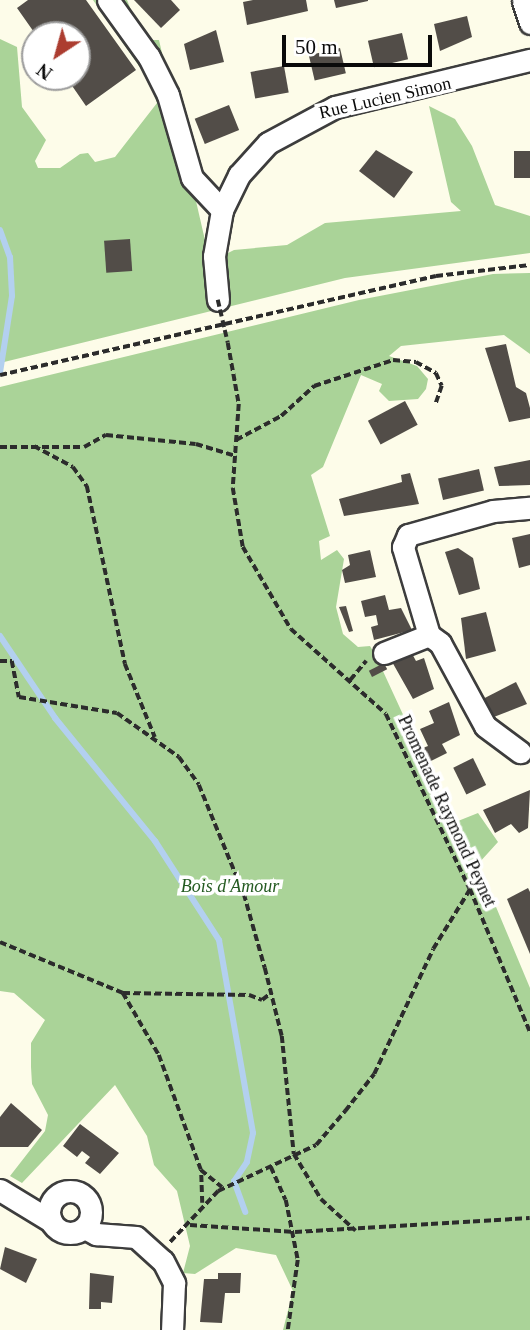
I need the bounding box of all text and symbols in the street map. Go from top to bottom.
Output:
north arrow [21,21,91,91]
scale bar [285,21,435,65]
text: 50 m [295,35,338,59]
text: N [33,59,56,84]
street label: Rue Lucien Simon [317,72,453,124]
street label: Promenade Raymond Peynet [393,712,501,910]
park label: Bois d'Amour [181,875,279,897]

